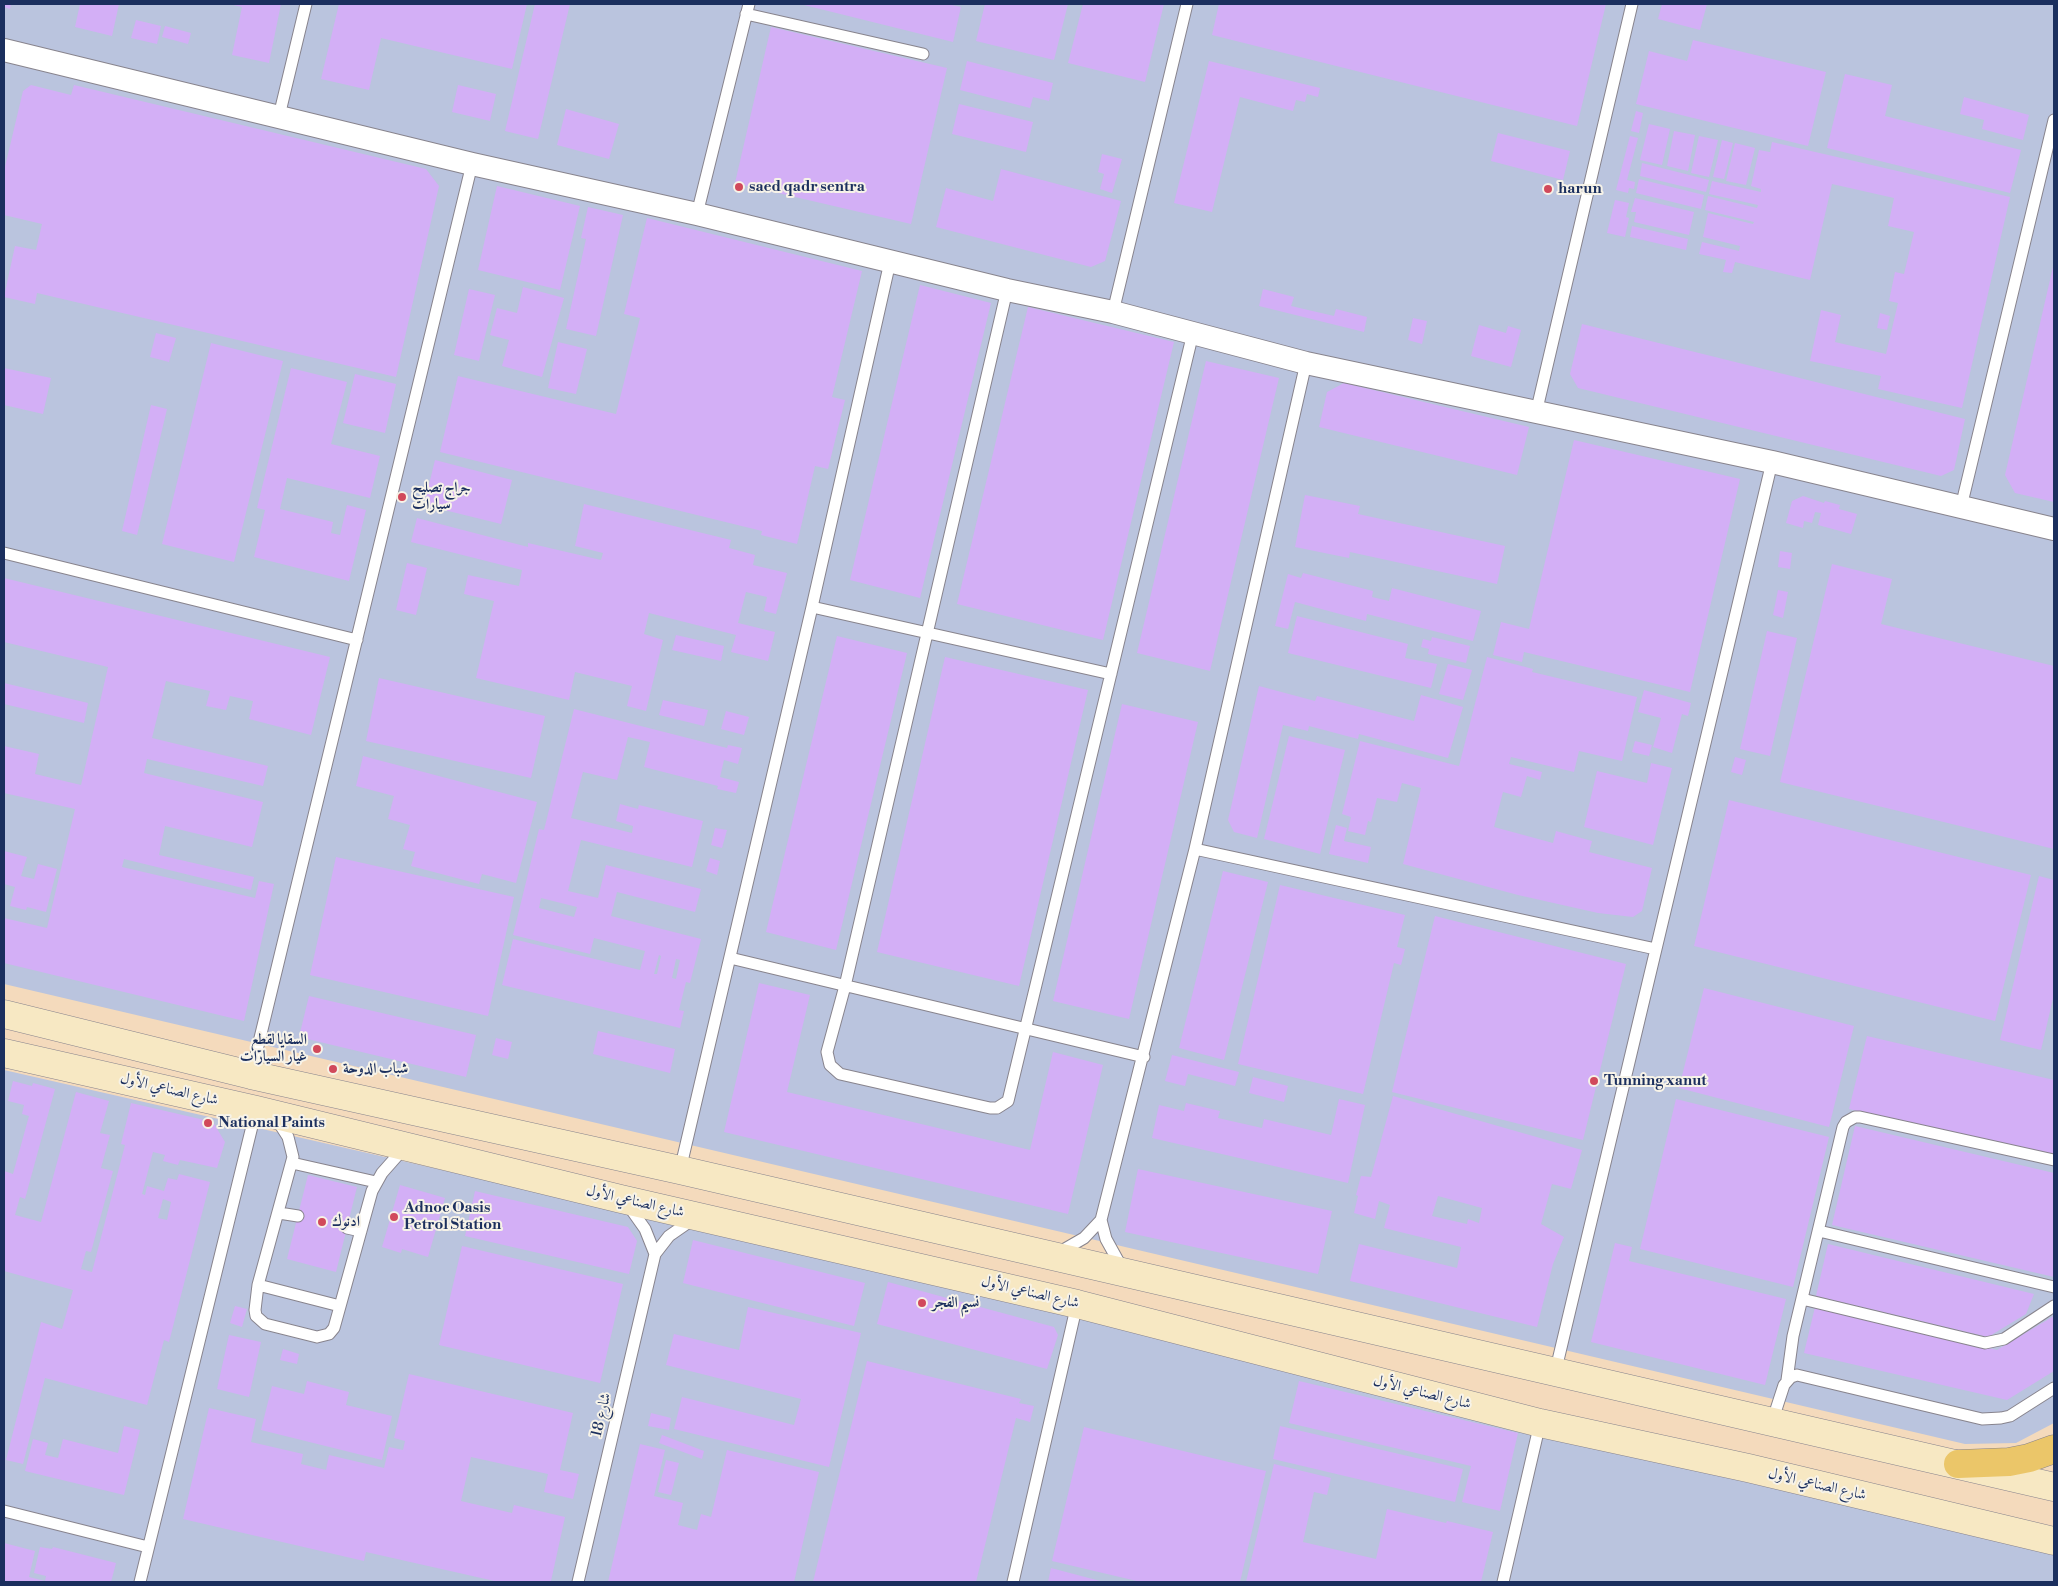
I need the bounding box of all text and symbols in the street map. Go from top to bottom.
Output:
place label: saed qadr sentra [749,178,865,196]
place label: harun [1558,180,1602,198]
marker: saed qadr sentra [733,181,745,193]
marker: harun [1542,183,1554,195]
place label: جراج تصليح سيارات [412,479,471,514]
marker: جراج تصليح سيارات [396,491,408,503]
place label: السقايا لقطع غيار السيارات [240,1031,307,1066]
marker: السقايا لقطع غيار السيارات [311,1043,323,1055]
place label: شباب الدوحة [343,1060,408,1078]
marker: شباب الدوحة [327,1063,339,1075]
street label: شارع الصناعي الأول [118,1070,220,1110]
place label: Tunning xanut [1604,1072,1707,1090]
marker: Tunning xanut [1588,1075,1600,1087]
place label: National Paints [218,1114,325,1132]
marker: National Paints [202,1117,214,1129]
street label: شارع الصناعي الأول [584,1182,686,1222]
place label: Adnoc Oasis Petrol Station [404,1199,501,1234]
marker: Adnoc Oasis Petrol Station [388,1211,400,1223]
place label: ادنوك [332,1213,360,1231]
marker: ادنوك [316,1216,328,1228]
street label: شارع الصناعي الأول [979,1273,1081,1313]
place label: نسيم الفجر [932,1294,979,1312]
marker: نسيم الفجر [916,1297,928,1309]
street label: شارع الصناعي الأول [1371,1372,1473,1414]
street label: شارع 18 [588,1391,616,1439]
street label: شارع الصناعي الأول [1766,1465,1868,1505]

